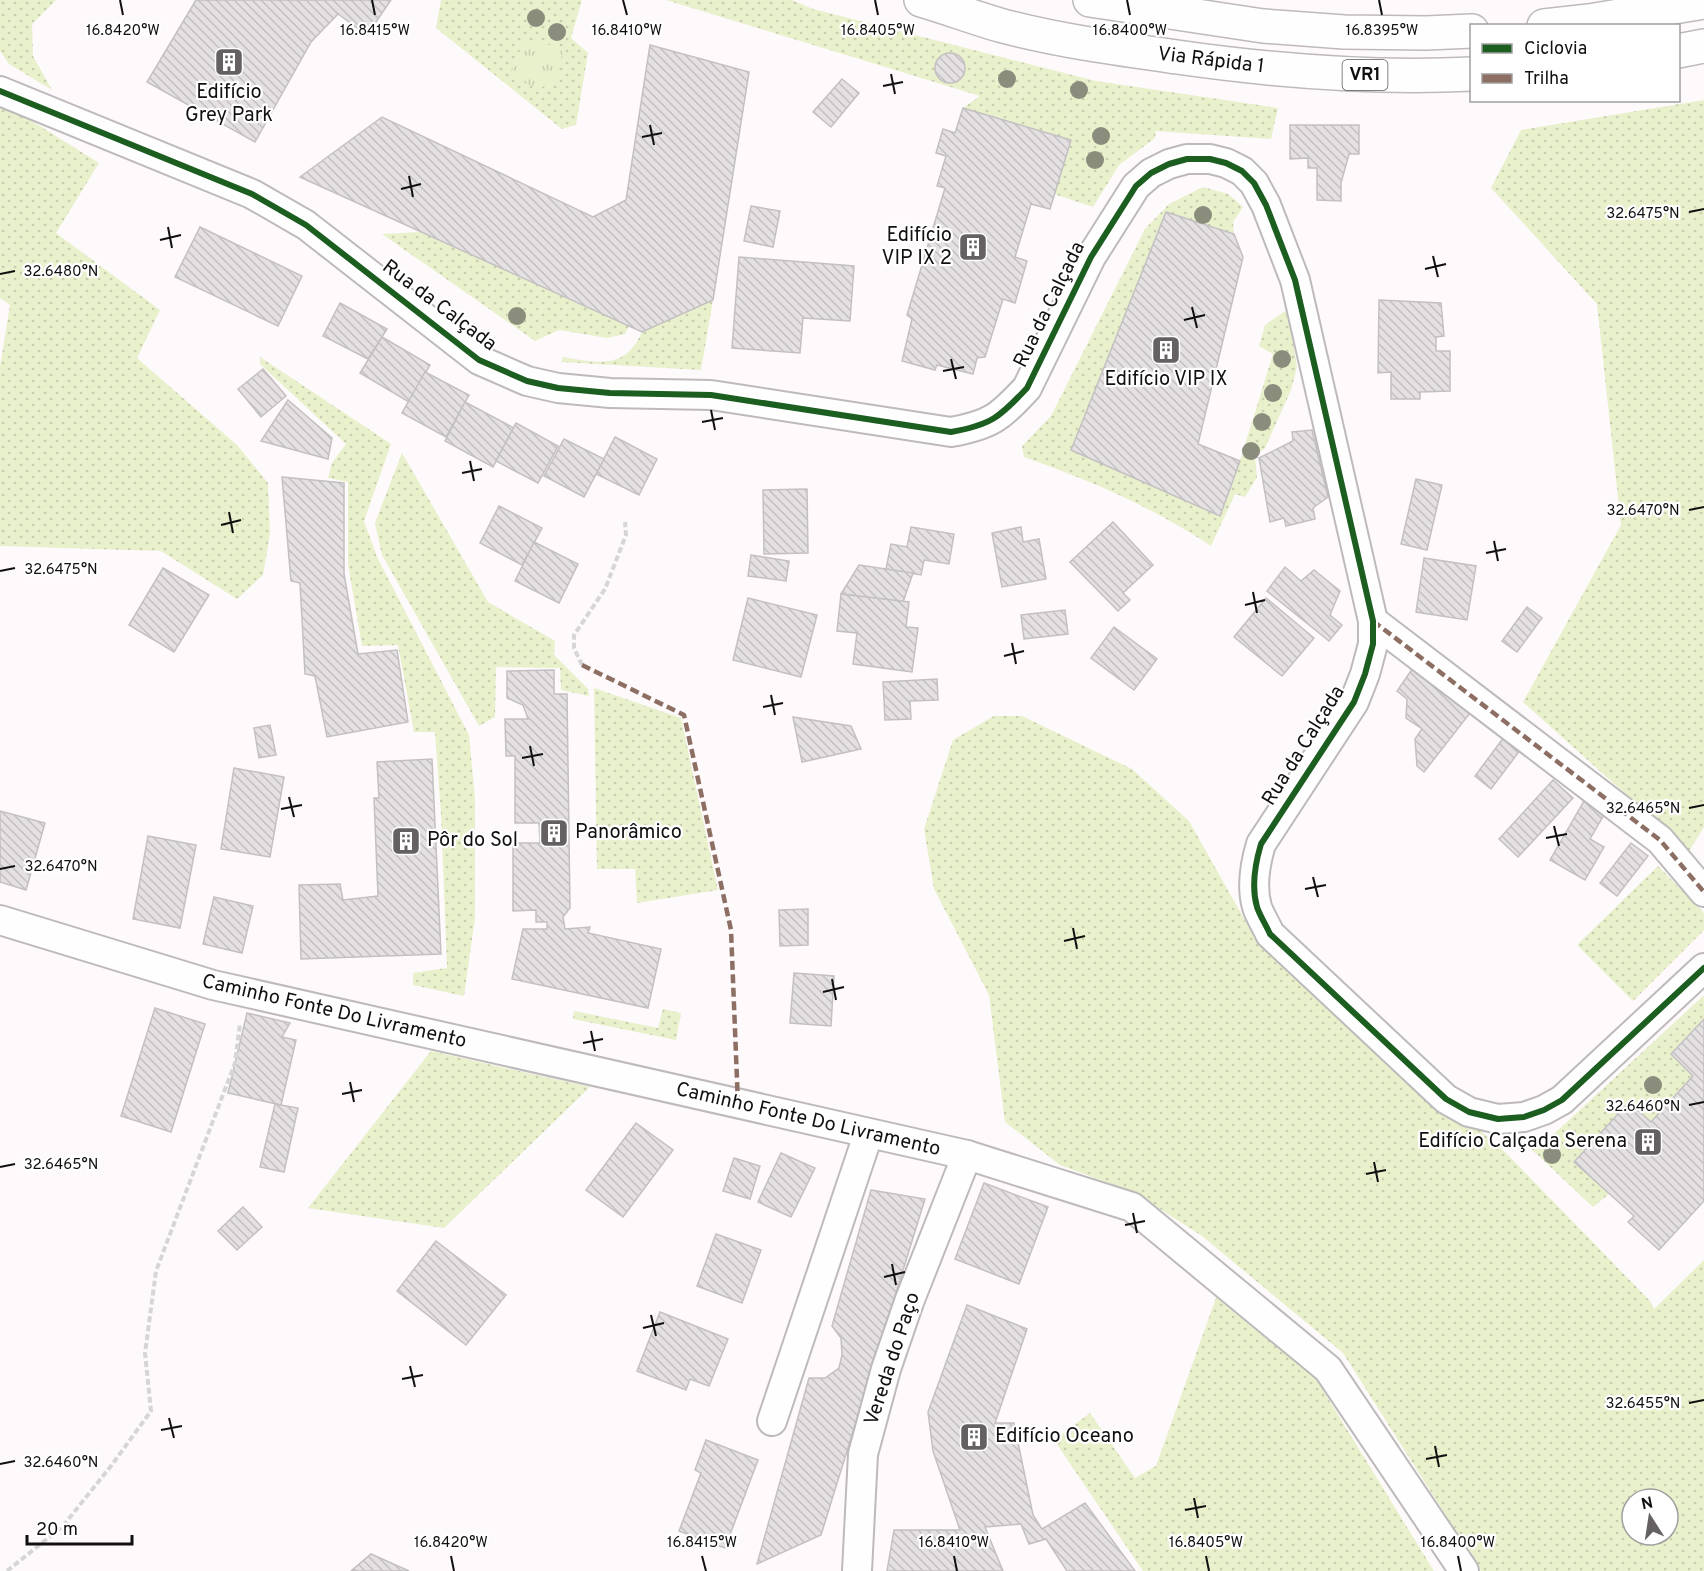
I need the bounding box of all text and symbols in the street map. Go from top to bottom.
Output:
text: 16.8420°W [86,22,160,41]
text: 16.8415°W [340,22,410,41]
text: 16.8410°W [592,22,662,41]
text: 16.8405°W [841,22,915,41]
text: 16.8400°W [1093,22,1167,41]
text: 16.8395°W [1346,22,1418,41]
legend [1470,24,1680,102]
text: Ciclovia [1524,38,1587,61]
street label: Via Rápida 1 [1156,42,1266,80]
building icon: Edifício Grey Park [213,46,245,78]
road number: VR1 [1342,60,1388,90]
text: Trilha [1524,68,1569,91]
place label: Edifício Grey Park [185,80,273,129]
text: 32.6475°N [1606,205,1680,224]
place label: Edifício VIP IX 2 [881,223,952,272]
building icon: Edifício VIP IX 2 [957,231,989,263]
street label: Rua da Calçada [1008,238,1092,372]
street label: Rua da Calçada [376,254,502,358]
text: 32.6480°N [24,263,98,282]
building icon: Edifício VIP IX [1150,334,1182,366]
place label: Edifício VIP IX [1104,367,1228,393]
text: 32.6470°N [1606,502,1680,521]
text: 32.6475°N [24,561,98,580]
street label: Rua da Calçada [1257,681,1351,811]
text: 32.6465°N [1606,800,1680,819]
building icon: Panorâmico [538,817,570,849]
place label: Panorâmico [575,820,682,846]
building icon: Pôr do Sol [390,825,422,857]
place label: Pôr do Sol [427,828,518,854]
text: 32.6470°N [24,858,98,877]
street label: Caminho Fonte Do Livramento [199,969,469,1055]
street label: Caminho Fonte Do Livramento [673,1077,943,1163]
text: 32.6460°N [1606,1098,1680,1117]
building icon: Edifício Calçada Serena [1632,1126,1664,1158]
place label: Edifício Calçada Serena [1418,1129,1627,1155]
text: 32.6465°N [24,1156,98,1175]
street label: Vereda do Paço [859,1289,927,1429]
text: 32.6455°N [1606,1395,1680,1414]
building icon: Edifício Oceano [958,1421,990,1453]
place label: Edifício Oceano [995,1424,1134,1450]
text: 32.6460°N [24,1454,98,1473]
north arrow [1620,1487,1680,1547]
text: N [1640,1493,1655,1515]
scale bar [27,1508,132,1546]
text: 20 m [36,1519,78,1542]
text: 16.8420°W [414,1534,488,1553]
text: 16.8415°W [667,1534,737,1553]
text: 16.8410°W [919,1534,989,1553]
text: 16.8405°W [1169,1534,1243,1553]
text: 16.8400°W [1421,1534,1495,1553]

